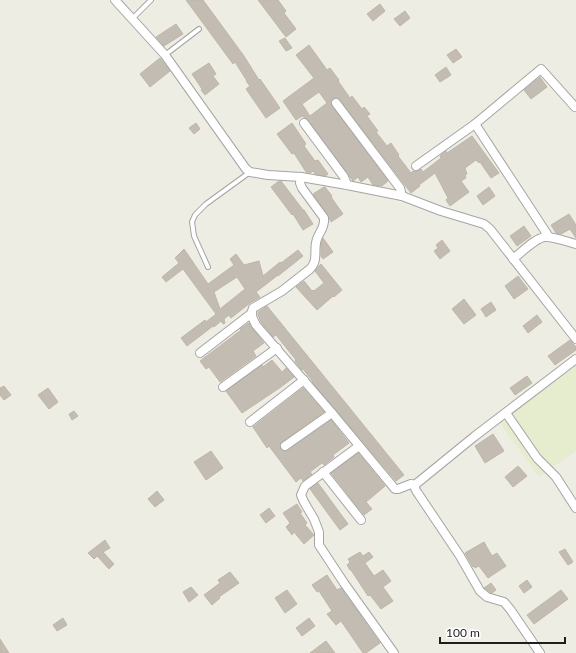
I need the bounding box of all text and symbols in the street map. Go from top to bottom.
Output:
scale bar [440,619,565,645]
text: 100 m [446,625,480,640]

